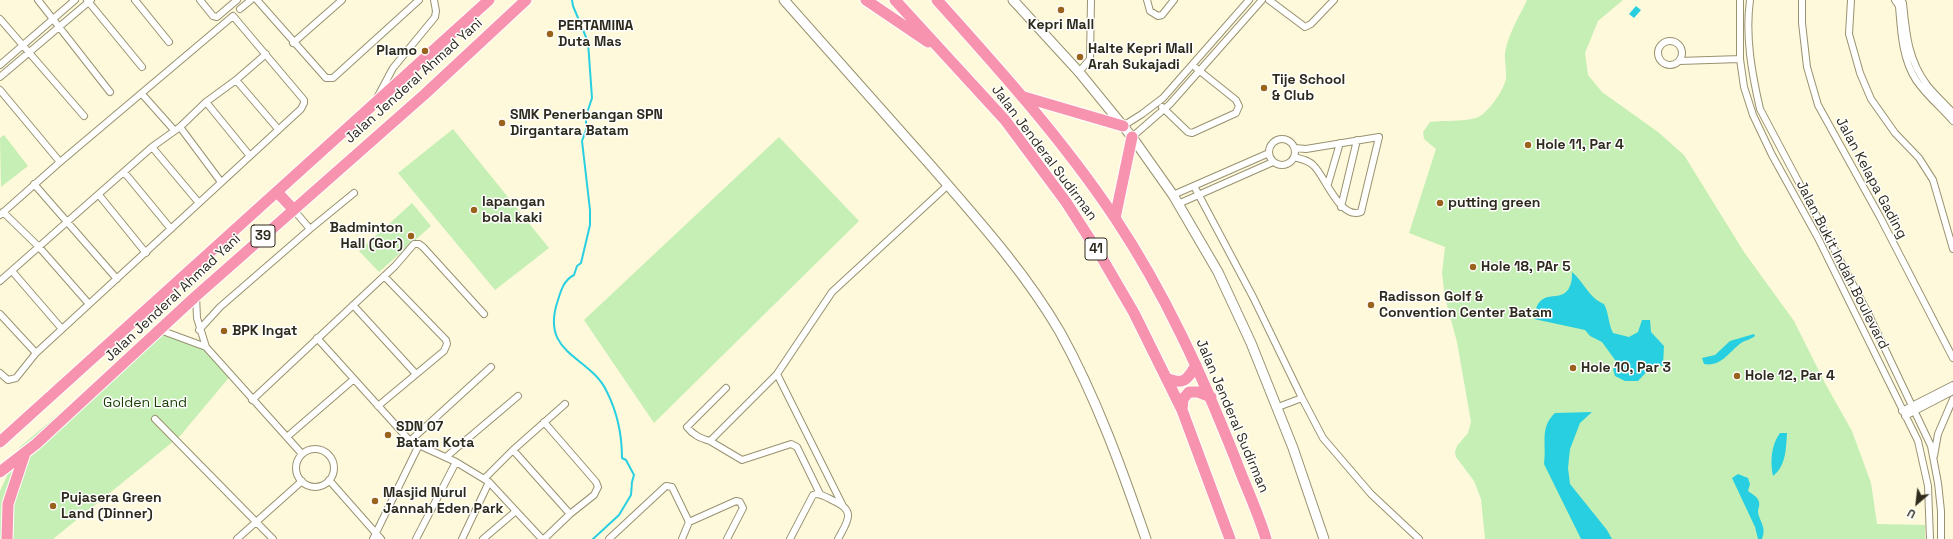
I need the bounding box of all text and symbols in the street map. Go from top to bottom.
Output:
marker: Kepri Mall [1056,5,1066,15]
street label: Jalan Jenderal Ahmad Yani [342,15,486,147]
place label: Kepri Mall [1028,17,1094,33]
place label: PERTAMINA Duta Mas [558,18,633,50]
marker: PERTAMINA Duta Mas [545,29,555,39]
place label: Halte Kepri Mall Arah Sukajadi [1088,41,1193,74]
place label: Plamo [376,43,417,59]
marker: Plamo [420,46,430,56]
marker: Halte Kepri Mall Arah Sukajadi [1075,52,1085,62]
place label: Tije School & Club [1272,72,1345,104]
street label: Jalan Jenderal Sudirman [988,82,1100,224]
marker: Tije School & Club [1259,83,1269,93]
place label: SMK Penerbangan SPN Dirgantara Batam [510,107,663,140]
street label: Jalan Kelapa Gading [1832,114,1910,242]
marker: SMK Penerbangan SPN Dirgantara Batam [497,118,507,128]
place label: Hole 11, Par 4 [1536,137,1624,153]
marker: Hole 11, Par 4 [1523,140,1533,150]
street label: Jalan Bukit Indah Boulevard [1792,178,1892,352]
place label: lapangan bola kaki [482,194,545,226]
place label: putting green [1448,195,1540,211]
marker: putting green [1435,198,1445,208]
marker: lapangan bola kaki [469,205,479,215]
place label: Badminton Hall (Gor) [329,220,403,252]
road number: 39 [251,225,275,247]
street label: Jalan Jenderal Ahmad Yani [102,231,244,365]
marker: Badminton Hall (Gor) [406,231,416,241]
road number: 41 [1085,238,1107,260]
place label: Hole 18, PAr 5 [1481,259,1571,275]
marker: Hole 18, PAr 5 [1468,262,1478,272]
place label: Radisson Golf & Convention Center Batam [1379,289,1552,322]
marker: Radisson Golf & Convention Center Batam [1366,300,1376,310]
place label: BPK Ingat [232,323,297,339]
marker: BPK Ingat [219,326,229,336]
street label: Jalan Jenderal Sudirman [1192,337,1272,495]
place label: Hole 10, Par 3 [1581,360,1671,376]
marker: Hole 10, Par 3 [1568,363,1578,373]
place label: Hole 12, Par 4 [1745,368,1835,384]
marker: Hole 12, Par 4 [1732,371,1742,381]
park label: Golden Land [103,395,187,411]
place label: SDN 07 Batam Kota [396,419,474,452]
marker: SDN 07 Batam Kota [383,430,393,440]
north arrow [1897,483,1937,523]
place label: Masjid Nurul Jannah Eden Park [383,485,503,518]
place label: Pujasera Green Land (Dinner) [61,490,162,522]
marker: Masjid Nurul Jannah Eden Park [370,496,380,506]
marker: Pujasera Green Land (Dinner) [48,501,58,511]
text: U [1905,506,1918,522]

